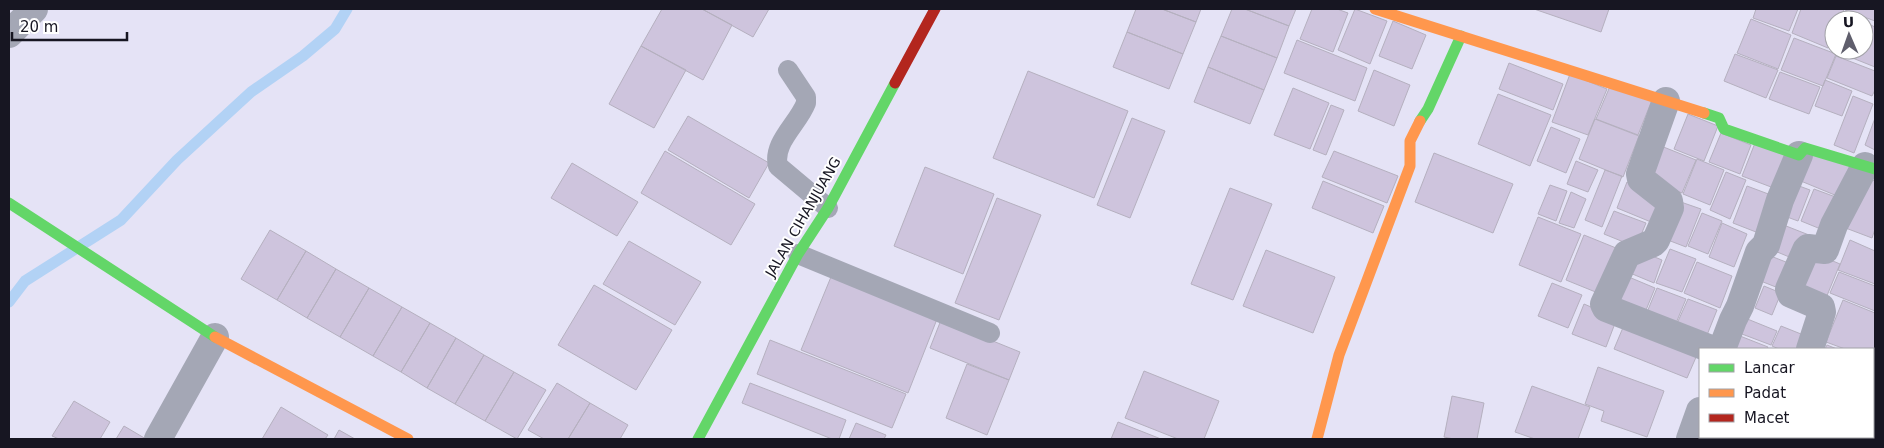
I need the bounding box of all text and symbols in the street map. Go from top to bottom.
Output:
scale bar [12,10,128,42]
north arrow [1824,10,1874,60]
text: U [1843,14,1855,30]
text: 20 m [20,18,58,36]
street label: JALAN CIHANJUANG [762,154,844,281]
legend [1699,348,1874,438]
text: Lancar [1744,359,1795,377]
text: Padat [1744,384,1786,402]
text: Macet [1744,409,1790,427]

